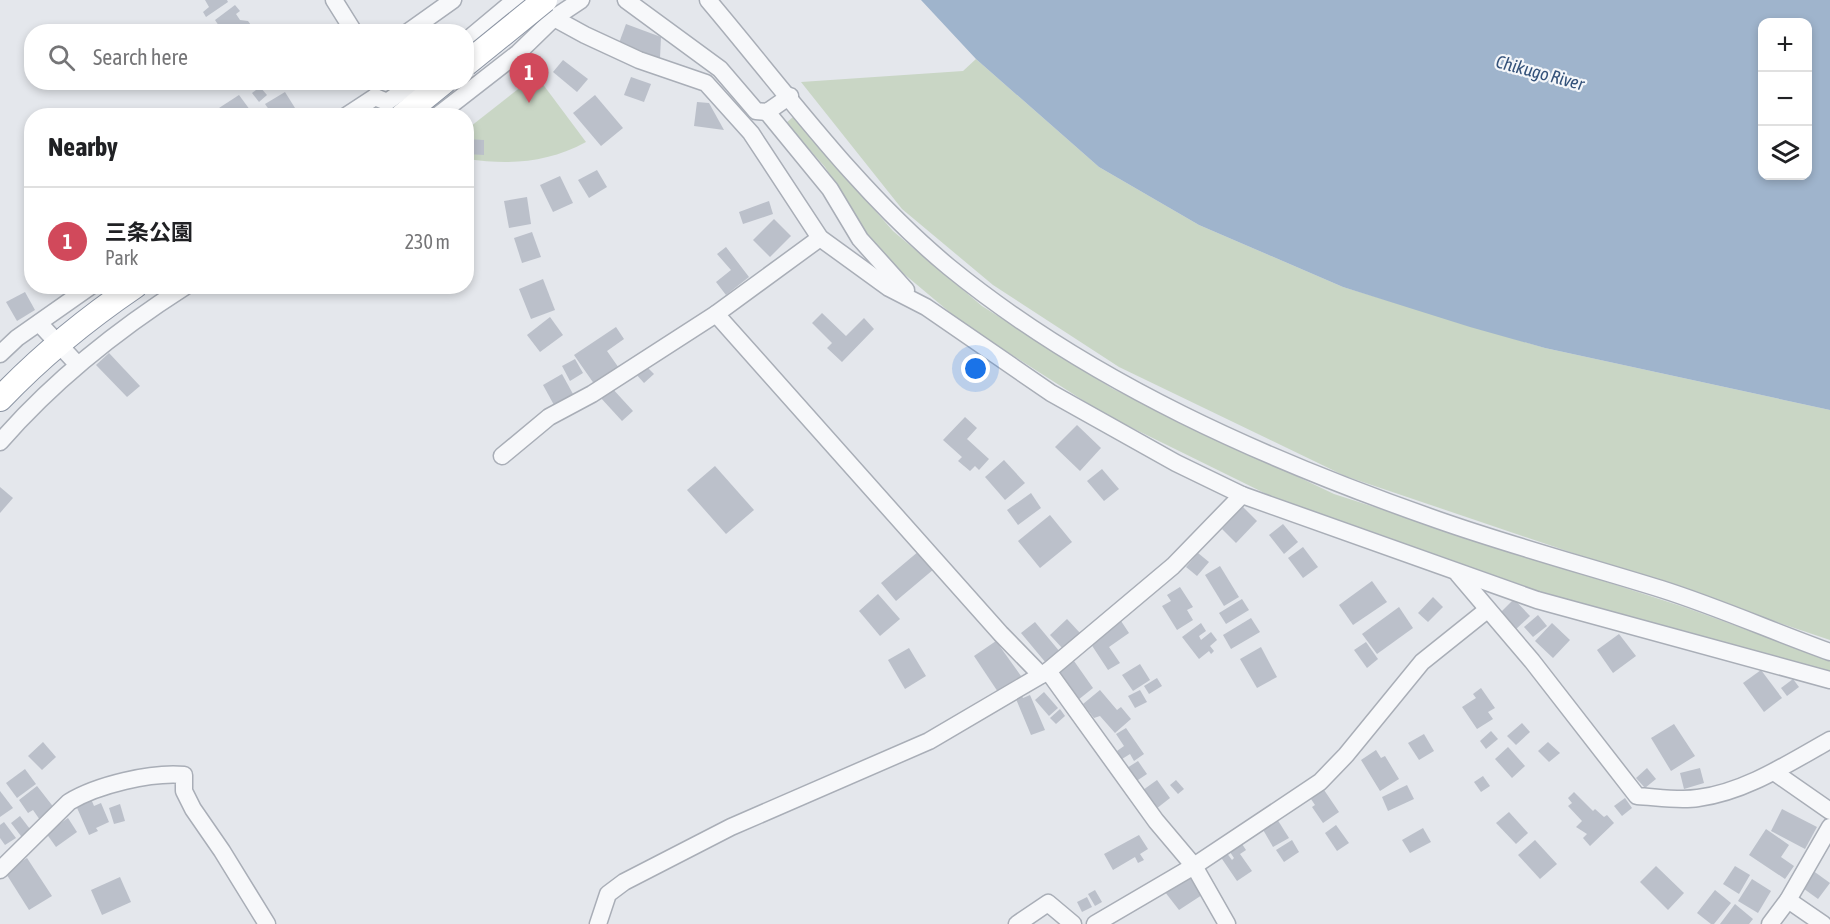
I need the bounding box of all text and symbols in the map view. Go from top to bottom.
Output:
map controls [1758,18,1812,180]
button: + [1758,18,1812,72]
search box [24,24,474,90]
icon: search [45,41,78,74]
text: Search here [93,44,188,70]
water label: Chikugo River [1494,51,1587,95]
pin: 1 [510,54,548,103]
button: − [1758,72,1812,126]
button: layers [1758,126,1812,180]
text: Nearby [48,132,118,162]
text: 三条公園 [105,219,193,245]
text: 1 [63,230,72,253]
text: 230 m [405,230,450,253]
text: Park [105,246,138,269]
your location [961,354,990,383]

